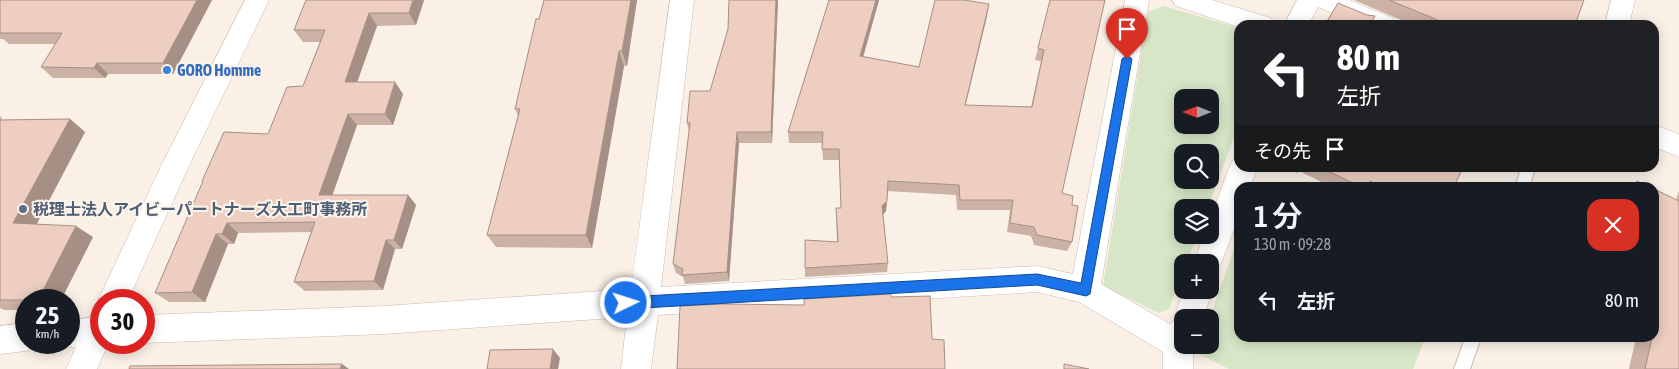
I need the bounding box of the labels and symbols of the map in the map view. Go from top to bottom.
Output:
pin [1106,8,1148,59]
place label: GORO Homme [177,61,261,79]
marker: GORO Homme [161,64,173,76]
north arrow [1174,89,1219,134]
place label: 税理士法人アイビーパートナーズ大工町事務所 [33,200,367,218]
marker: 税理士法人アイビーパートナーズ大工町事務所 [17,203,29,215]
position arrow [599,276,651,328]
speed limit sign: 30 [90,289,155,354]

